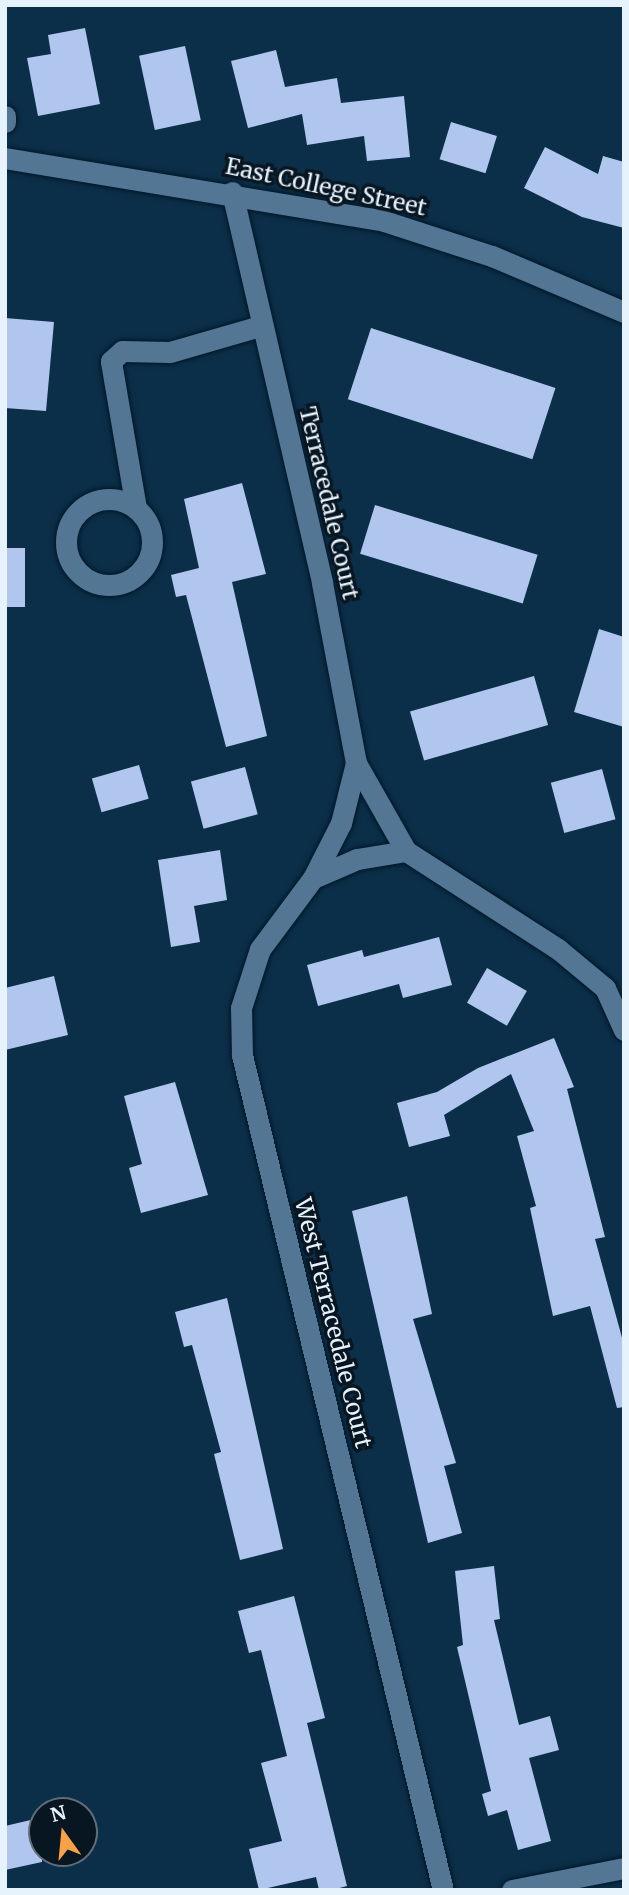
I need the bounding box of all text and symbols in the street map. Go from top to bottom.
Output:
street label: East College Street [223,152,429,222]
street label: Terracedale Court [293,404,365,602]
street label: West Terracedale Court [289,1195,377,1451]
north arrow [28,1797,98,1867]
text: N [48,1800,68,1827]

